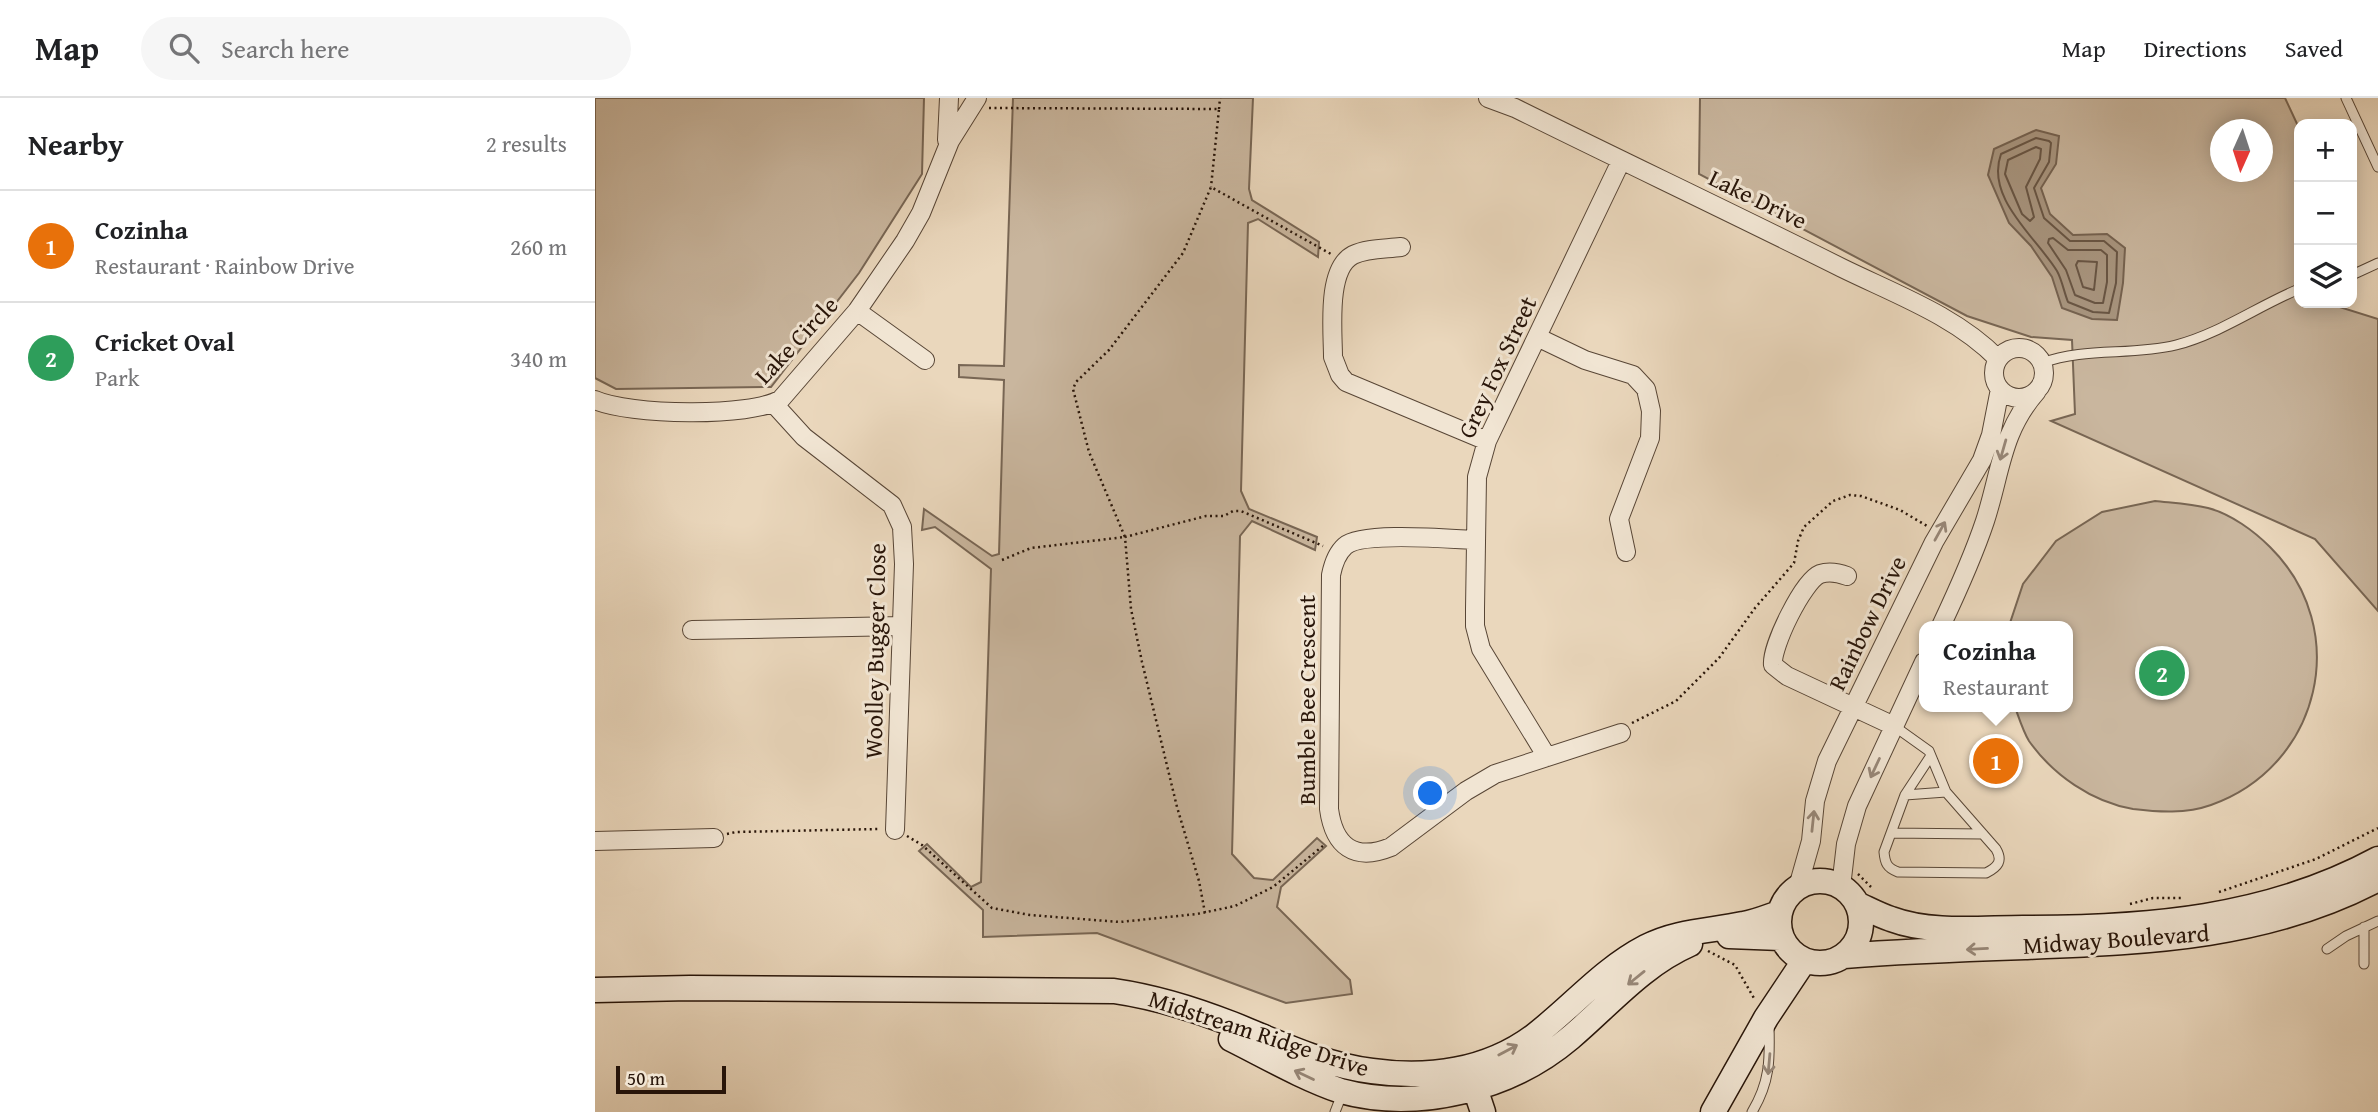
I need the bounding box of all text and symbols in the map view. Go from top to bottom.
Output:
search box [141,17,631,80]
text: Map [35,24,99,72]
icon: search [165,29,203,67]
text: Search here [221,29,349,68]
text: Map [2062,31,2106,66]
text: Directions [2144,31,2247,66]
text: Saved [2285,31,2343,66]
north arrow [2210,119,2273,182]
map controls [2294,119,2357,308]
button: + [2294,119,2357,182]
text: Nearby [28,122,124,166]
text: 2 results [486,127,567,160]
street label: Lake Drive [1703,160,1813,238]
button: − [2294,182,2357,245]
text: Cozinha [95,210,188,249]
text: 1 [45,230,57,263]
text: 260 m [510,230,567,263]
button: layers [2294,245,2357,308]
text: Restaurant · Rainbow Drive [95,249,354,282]
street label: Lake Circle [746,288,846,392]
street label: Grey Fox Street [1449,290,1545,444]
text: Cricket Oval [95,322,234,361]
text: 2 [45,342,57,375]
text: 340 m [510,342,567,375]
text: Park [95,361,139,394]
one-way arrow [1996,438,2009,460]
one-way arrow [1933,522,1947,542]
street label: Woolley Bugger Close [856,543,894,759]
street label: Rainbow Drive [1819,550,1915,696]
street label: Bumble Bee Crescent [1289,594,1324,805]
popup [1919,621,2073,712]
text: Cozinha [1943,631,2036,670]
pin: 2 [2139,647,2185,699]
text: Restaurant [1943,670,2049,703]
pin: 1 [1973,735,2019,787]
one-way arrow [1867,757,1881,778]
your location [1413,776,1447,810]
one-way arrow [1807,810,1820,833]
street label: Midway Boulevard [2022,915,2210,963]
one-way arrow [1966,942,1989,955]
one-way arrow [1628,970,1646,985]
street label: Midstream Ridge Drive [1144,981,1374,1085]
one-way arrow [1497,1043,1518,1057]
one-way arrow [1762,1053,1775,1075]
scale bar [616,1063,726,1095]
text: 50 m [627,1064,665,1092]
one-way arrow [1294,1068,1315,1082]

